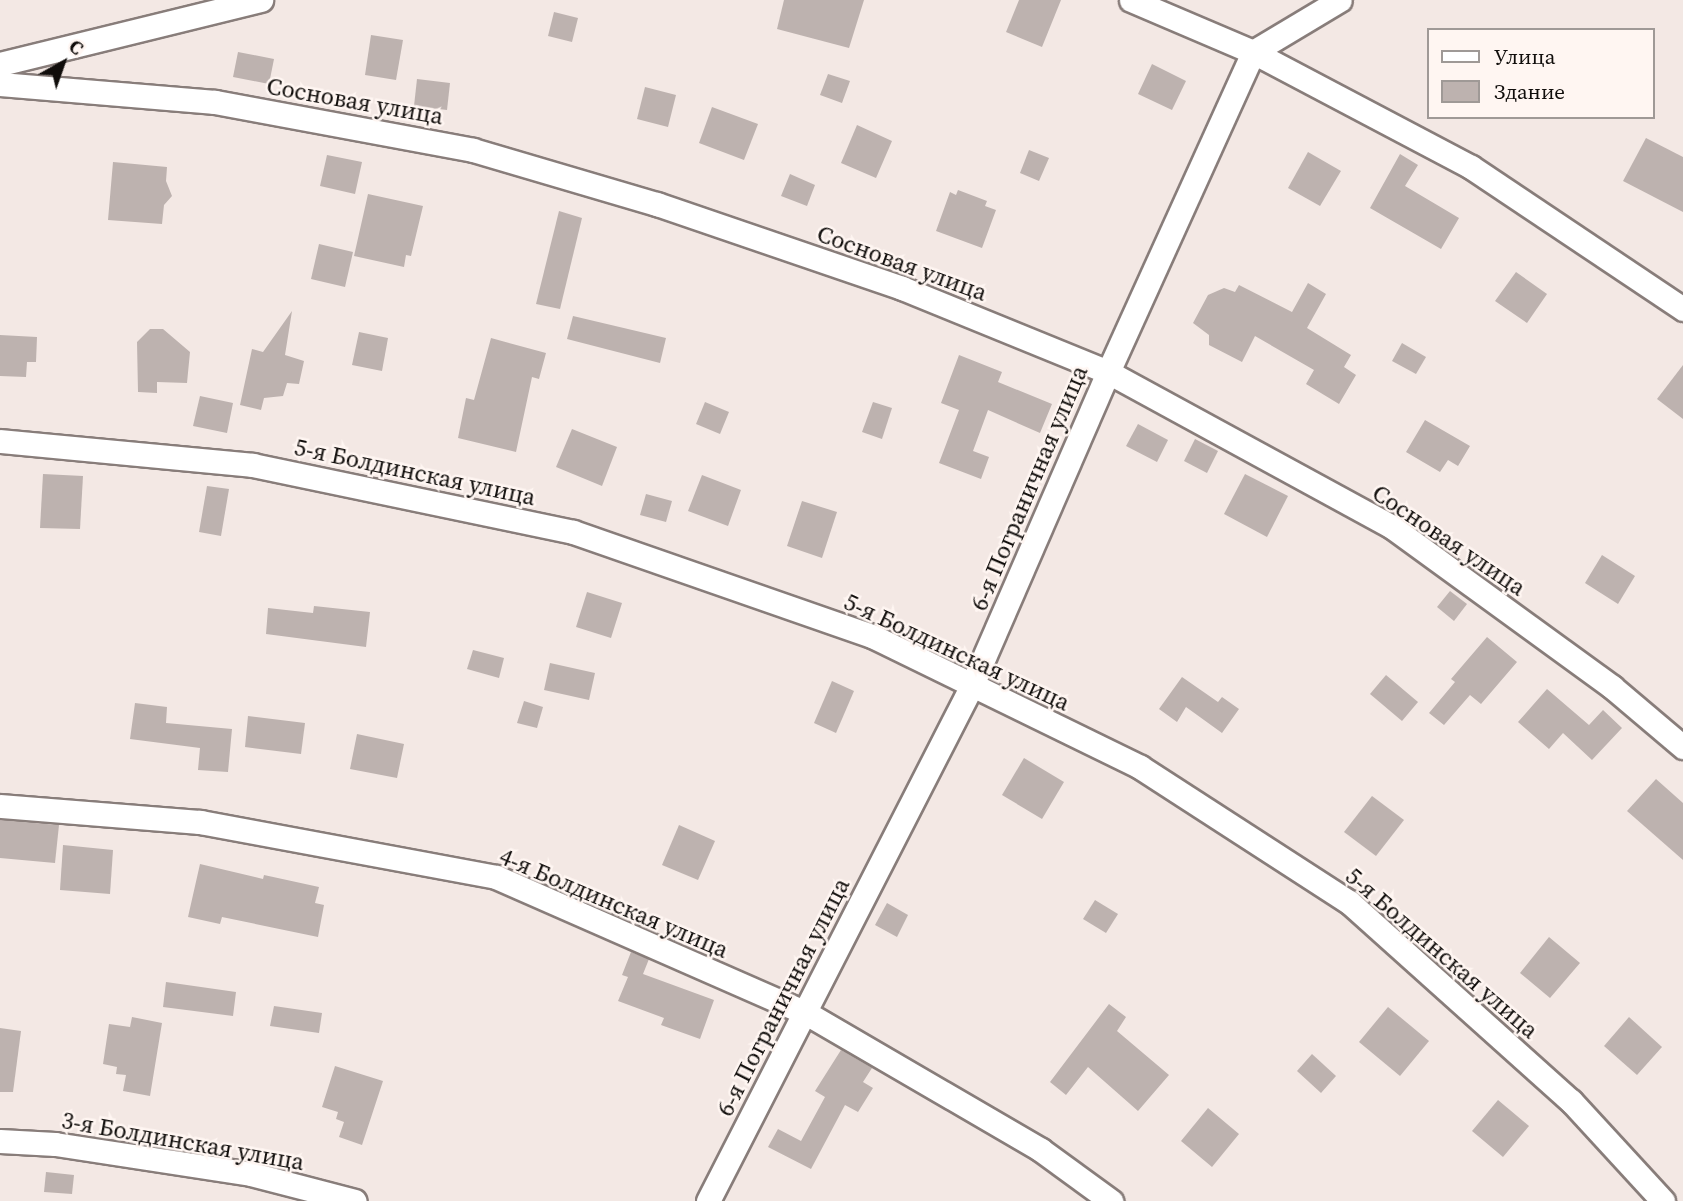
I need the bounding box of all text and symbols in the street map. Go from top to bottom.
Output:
north arrow [28,28,98,98]
legend [1428,28,1655,119]
text: С [64,33,89,61]
text: Улица [1494,42,1555,71]
street label: Сосновая улица [265,71,445,131]
text: Здание [1494,77,1565,106]
street label: Сосновая улица [813,219,991,307]
street label: 6-я Пограничная улица [964,361,1094,615]
street label: 5-я Болдинская улица [292,432,538,512]
street label: Сосновая улица [1367,478,1531,602]
street label: 5-я Болдинская улица [840,587,1074,717]
street label: 4-я Болдинская улица [495,842,733,964]
street label: 5-я Болдинская улица [1340,862,1544,1044]
street label: 6-я Пограничная улица [710,873,856,1121]
street label: 3-я Болдинская улица [59,1105,307,1177]

